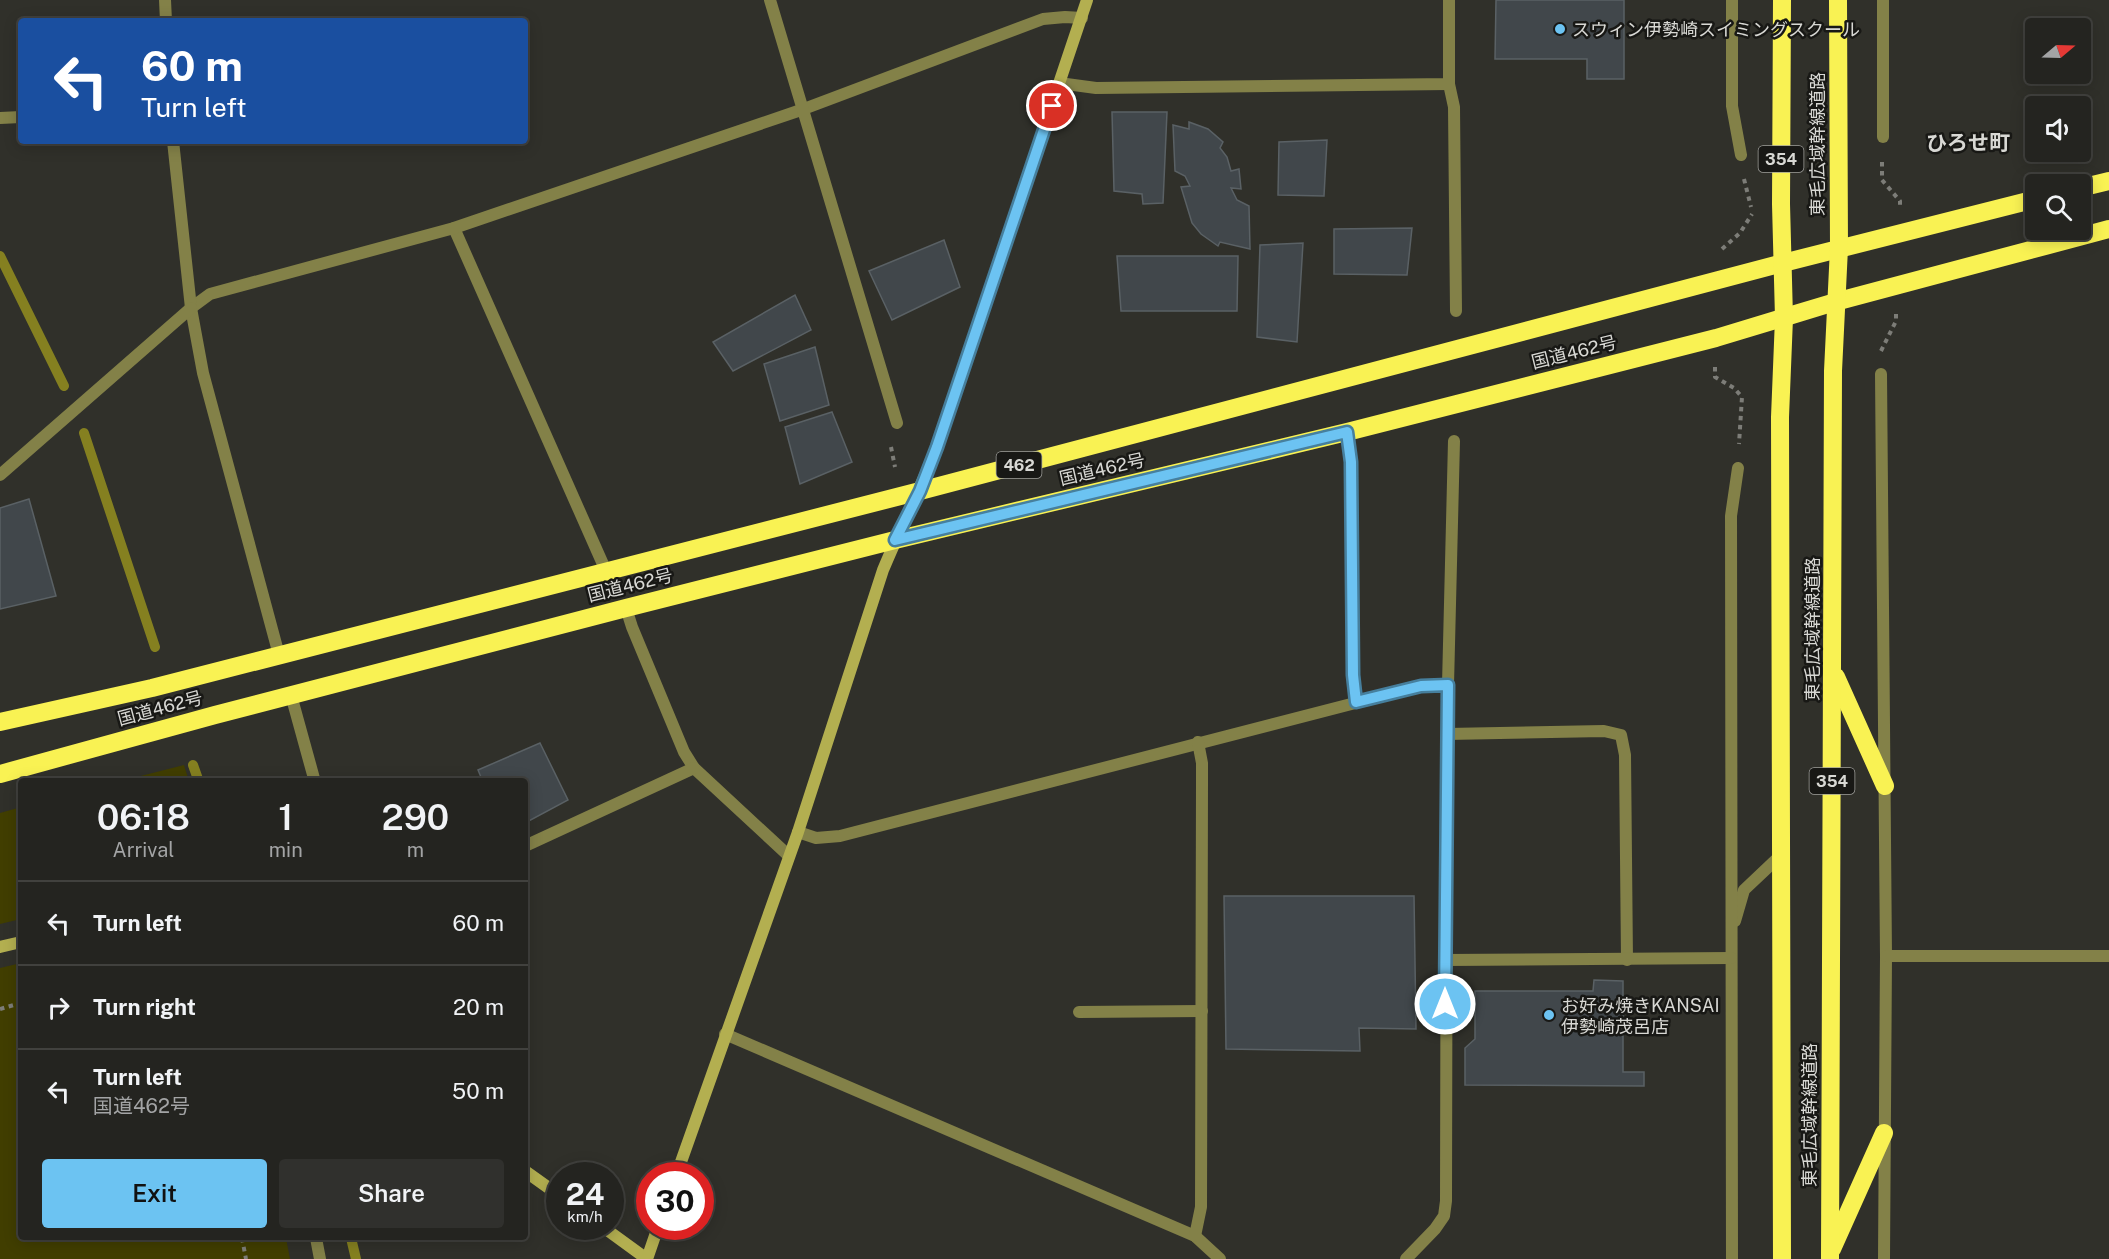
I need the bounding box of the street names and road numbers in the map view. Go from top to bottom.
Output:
street label: 東毛広域幹線道路 [1807,72,1828,216]
road number: 354 [1758,146,1804,172]
street label: 国道462号 [1529,331,1619,373]
street label: 国道462号 [1057,449,1147,489]
road number: 462 [996,452,1042,478]
street label: 東毛広域幹線道路 [1802,557,1823,701]
street label: 国道462号 [585,564,675,606]
street label: 国道462号 [115,687,205,729]
road number: 354 [1810,768,1854,794]
street label: 東毛広域幹線道路 [1799,1043,1820,1187]

